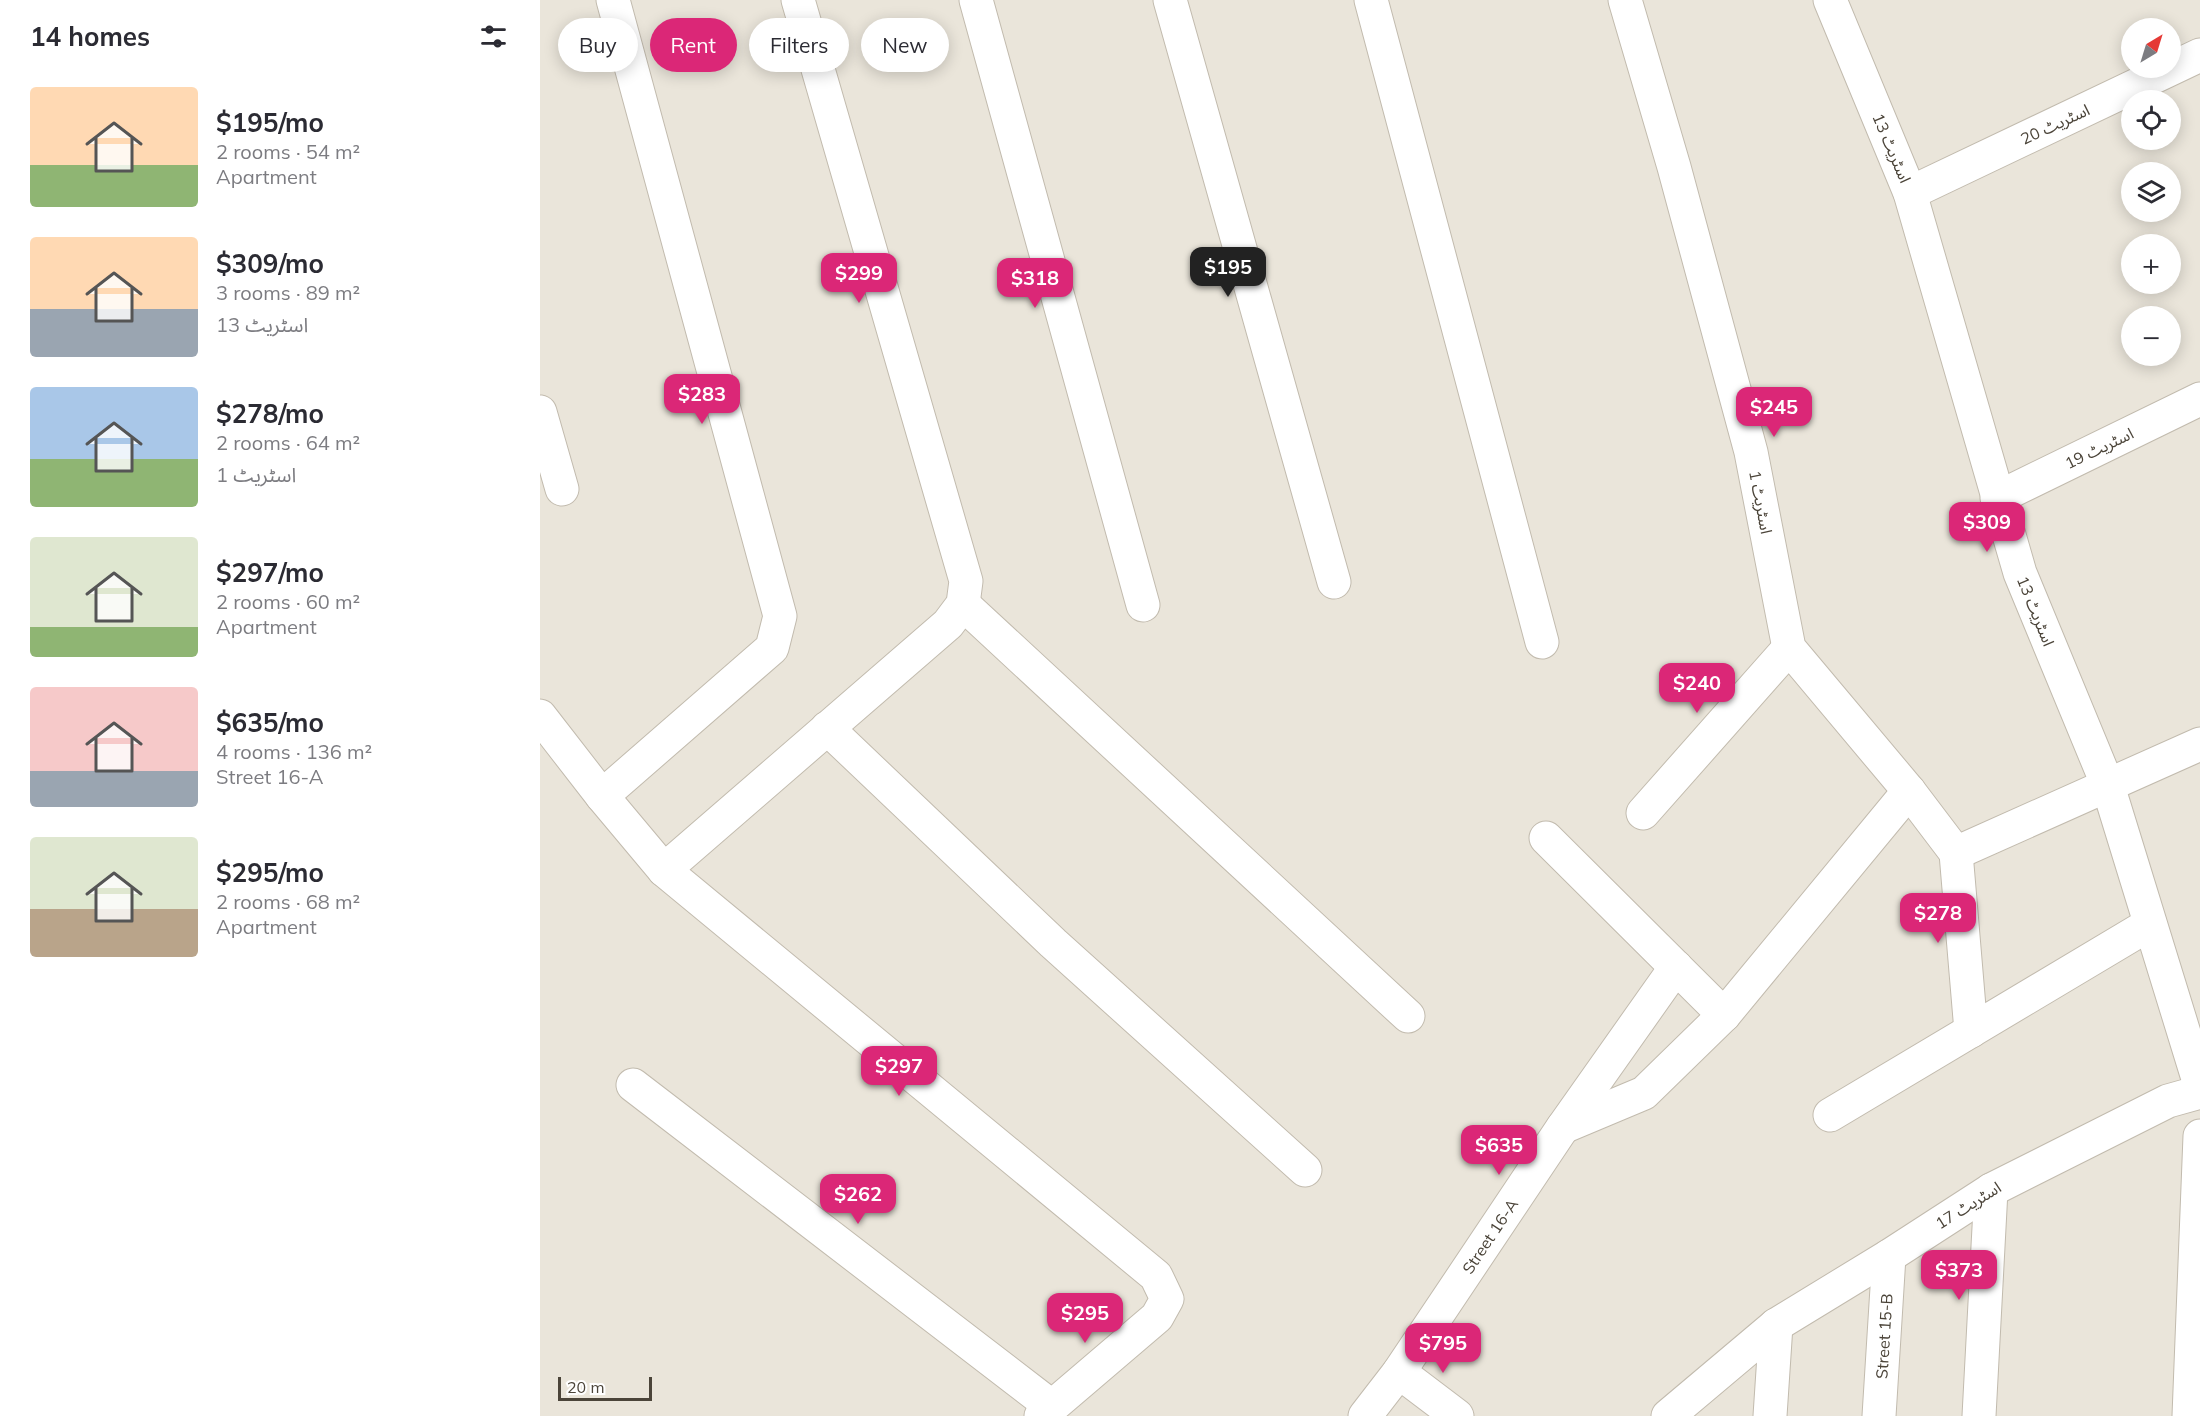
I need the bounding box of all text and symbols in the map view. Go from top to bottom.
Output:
chip: Buy [558,18,638,72]
chip: Rent [650,18,737,72]
chip: Filters [749,18,849,72]
chip: New [861,18,949,72]
north arrow [2121,18,2181,78]
map controls [2121,18,2181,366]
text: 14 homes [30,20,150,53]
icon: filters [477,20,510,53]
button: locate [2121,90,2181,150]
street label: اسٹریٹ 20 [2017,99,2093,149]
text: $195/mo [216,106,324,139]
street label: اسٹریٹ 13 [1868,110,1916,186]
icon: home [78,111,150,183]
text: 2 rooms · 54 m² [216,139,360,164]
button: layers [2121,162,2181,222]
text: Apartment [216,164,317,189]
button: + [2121,234,2181,294]
text: $309/mo [216,247,324,280]
pin: $195 [1192,247,1264,298]
pin: $299 [823,253,895,304]
text: $195 [1204,254,1252,279]
pin: $318 [999,258,1071,309]
text: $299 [835,260,883,285]
icon: home [78,261,150,333]
text: $318 [1011,265,1059,290]
text: 3 rooms · 89 m² [216,280,360,305]
button: − [2121,306,2181,366]
text: اسٹریٹ 13 [216,312,308,337]
pin: $283 [666,374,738,425]
text: $283 [678,381,726,406]
pin: $245 [1738,387,1810,438]
text: $245 [1750,394,1798,419]
text: $278/mo [216,397,324,430]
icon: home [78,411,150,483]
street label: اسٹریٹ 19 [2061,423,2137,473]
text: 2 rooms · 64 m² [216,430,360,455]
text: اسٹریٹ 1 [216,462,296,487]
street label: اسٹریٹ 1 [1745,469,1777,535]
pin: $309 [1951,502,2023,553]
text: $309 [1963,509,2011,534]
text: $297/mo [216,556,324,589]
icon: home [78,561,150,633]
street label: اسٹریٹ 13 [2013,573,2059,649]
text: 2 rooms · 60 m² [216,589,360,614]
text: Apartment [216,614,317,639]
pin: $240 [1661,663,1733,714]
text: $240 [1673,670,1721,695]
text: $635/mo [216,706,324,739]
icon: home [78,711,150,783]
text: 4 rooms · 136 m² [216,739,372,764]
text: Street 16-A [216,764,323,789]
text: $295/mo [216,856,324,889]
icon: home [78,861,150,933]
text: 2 rooms · 68 m² [216,889,360,914]
pin: $278 [1902,893,1974,944]
text: $278 [1914,900,1962,925]
text: Apartment [216,914,317,939]
pin: $297 [863,1046,935,1097]
text: $297 [875,1053,923,1078]
pin: $635 [1463,1125,1535,1176]
text: $635 [1475,1132,1523,1157]
pin: $262 [822,1174,894,1225]
street label: اسٹریٹ 17 [1931,1177,2005,1233]
text: $262 [834,1181,882,1206]
street label: Street 16-A [1458,1195,1522,1278]
pin: $373 [1923,1250,1995,1301]
text: $373 [1935,1257,1983,1282]
pin: $295 [1049,1293,1121,1344]
street label: Street 15-B [1871,1293,1897,1379]
text: $295 [1061,1300,1109,1325]
pin: $795 [1407,1323,1479,1374]
text: $795 [1419,1330,1467,1355]
scale bar [558,1374,652,1402]
text: 20 m [567,1377,604,1397]

